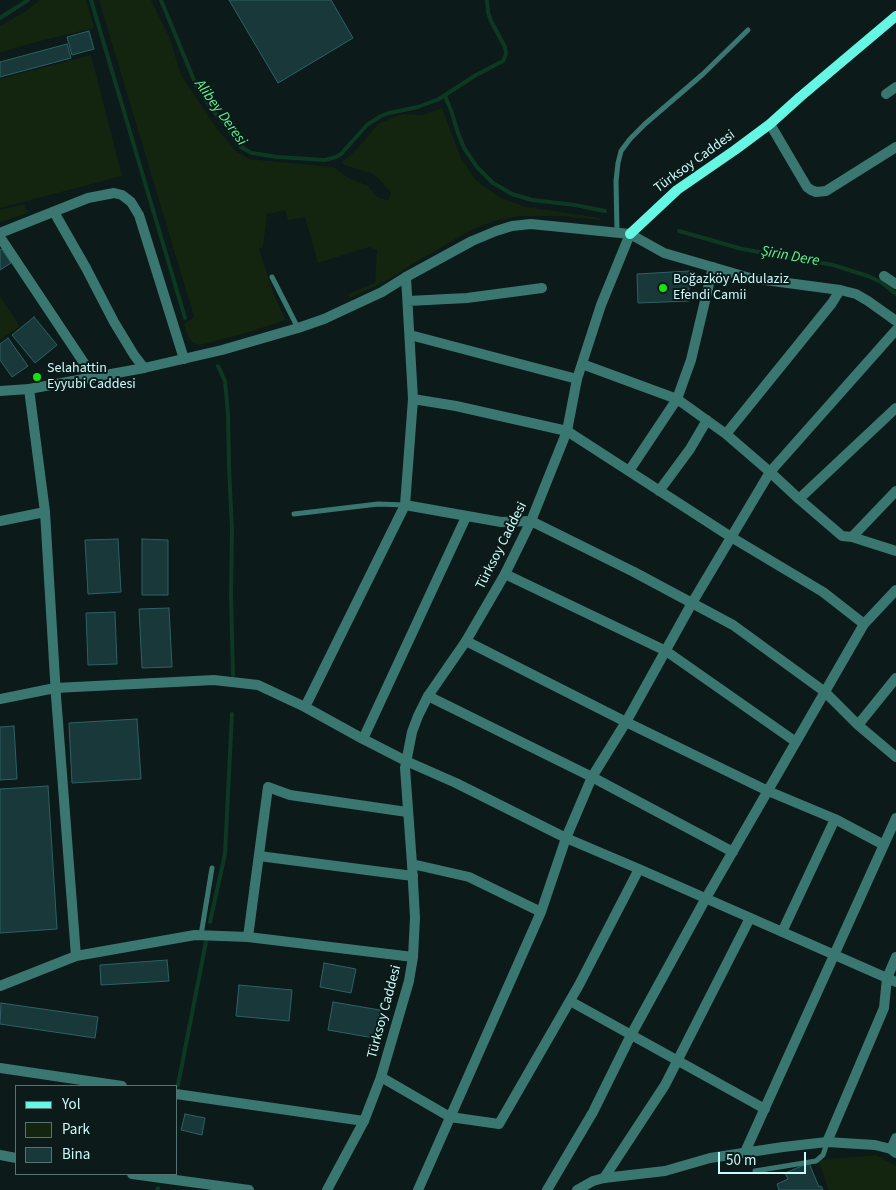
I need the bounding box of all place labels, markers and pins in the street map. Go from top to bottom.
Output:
place label: Boğazköy Abdulaziz Efendi Camii [673,272,789,304]
marker: Boğazköy Abdulaziz Efendi Camii [657,282,669,294]
place label: Selahattin Eyyubi Caddesi [47,361,136,394]
marker: Selahattin Eyyubi Caddesi [31,371,43,383]

